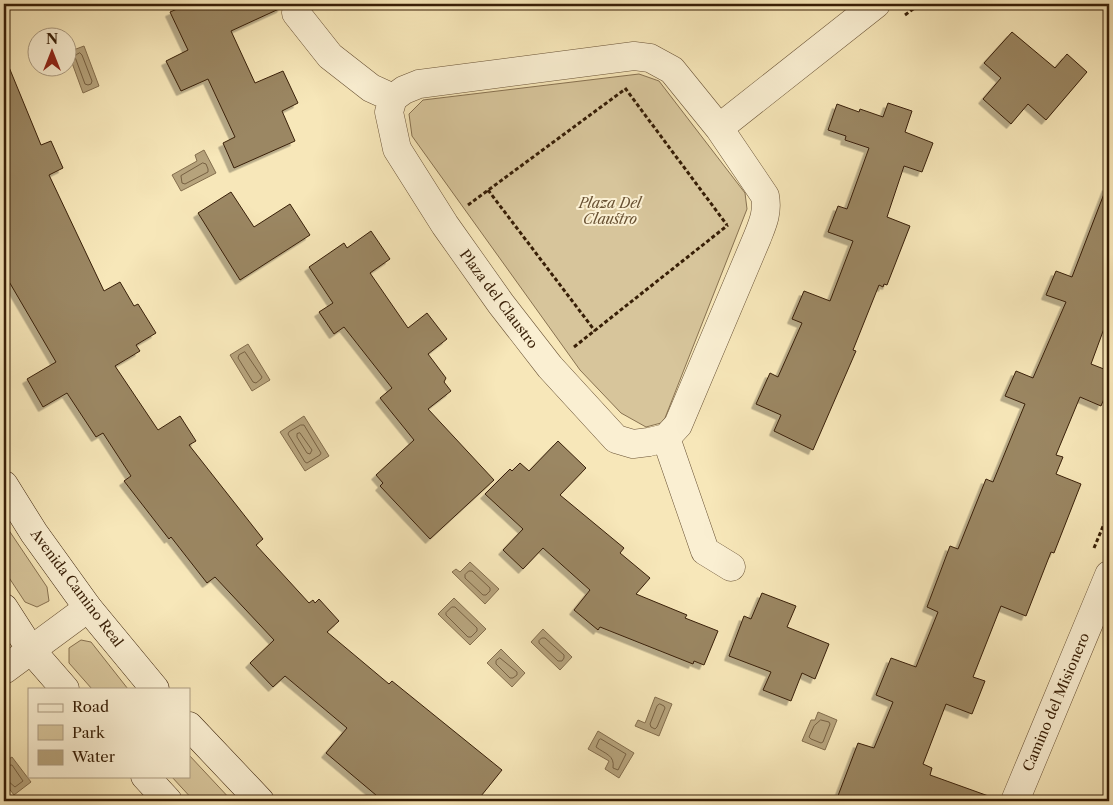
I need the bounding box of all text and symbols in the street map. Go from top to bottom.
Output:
north arrow [28,28,78,78]
text: N [46,30,58,48]
park label: Plaza Del Claustro [578,194,643,228]
street label: Plaza del Claustro [456,246,542,352]
street label: Avenida Camino Real [26,525,127,651]
street label: Camino del Misionero [1019,630,1093,774]
legend [28,688,190,778]
text: Road [72,697,109,716]
text: Park [72,723,106,742]
text: Water [71,747,116,766]

